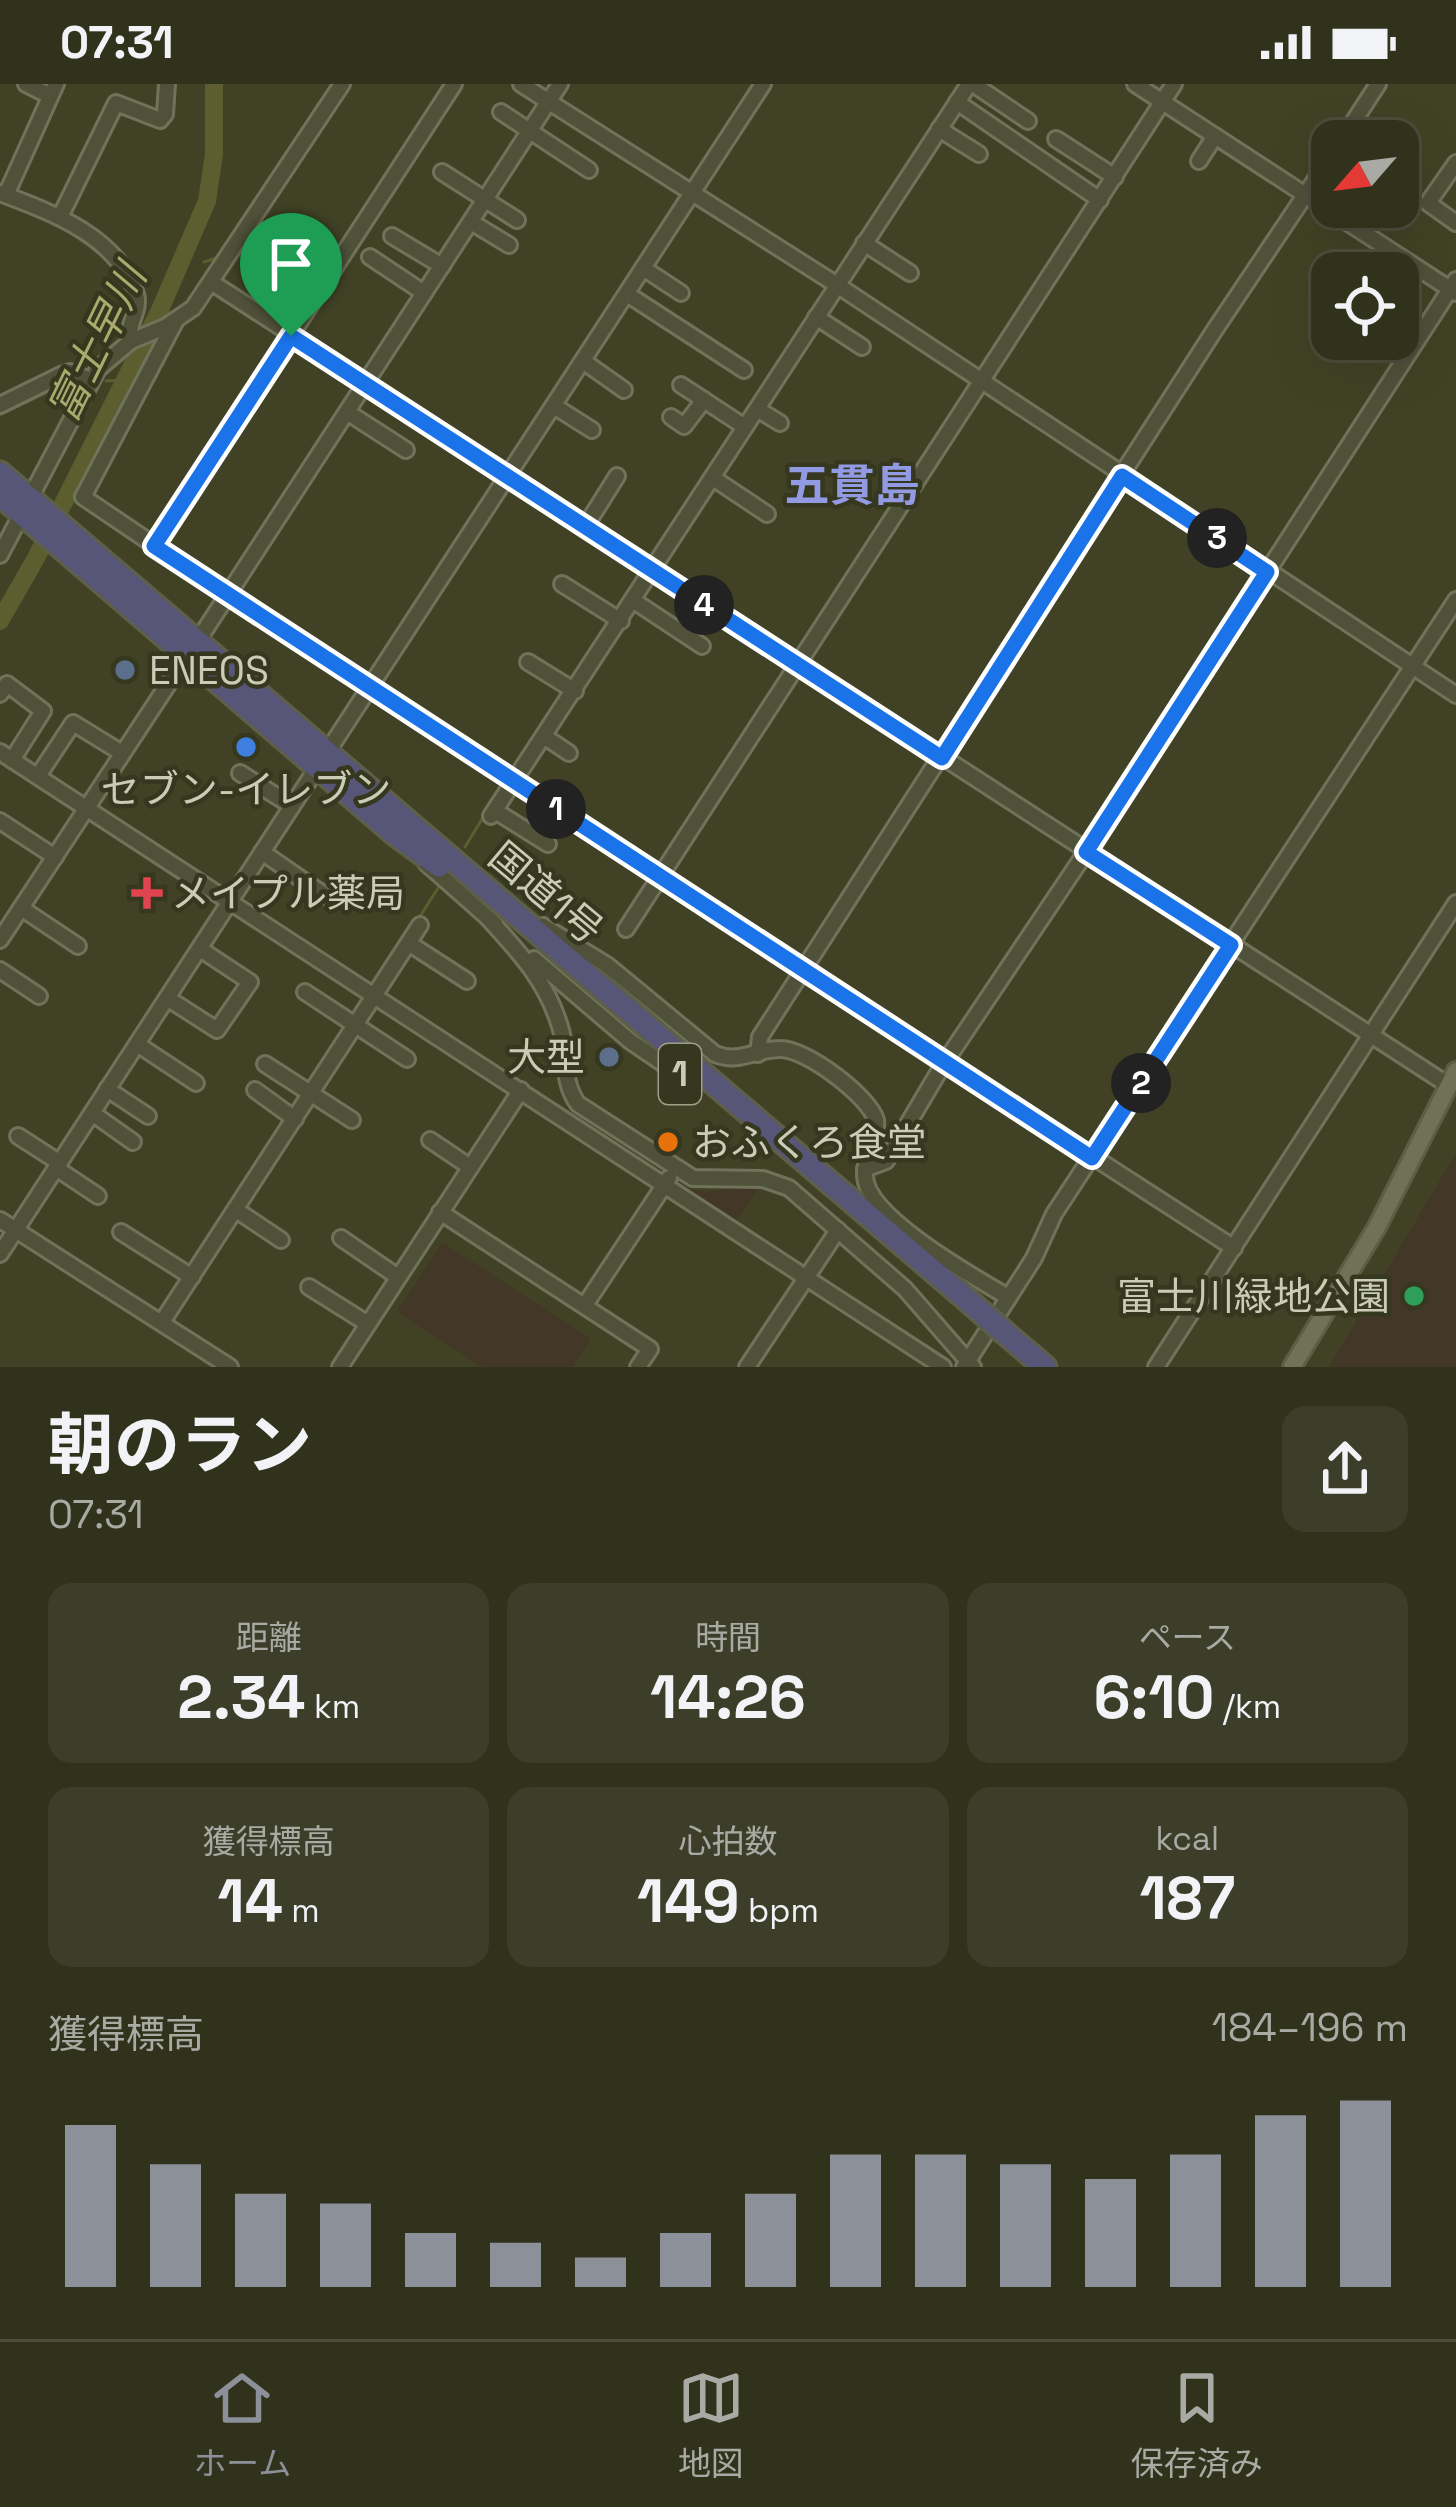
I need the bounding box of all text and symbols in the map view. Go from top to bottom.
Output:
text: 07:31 [60,14,174,71]
north arrow [1311,120,1419,228]
map controls [1311,120,1419,360]
pin [240,213,342,336]
icon: arrive [258,231,324,297]
water label: 富士早川 [36,252,159,430]
button: locate [1311,252,1419,360]
district label: 五貫島 [784,457,920,514]
pin: 3 [1187,508,1247,568]
text: 3 [1207,517,1227,559]
pin: 4 [674,575,734,635]
text: 4 [694,584,715,626]
place label: ENEOS [149,646,269,695]
marker: ENEOS [112,657,138,683]
marker: セブン-イレブン [233,734,259,760]
place label: セブン-イレブン [101,765,391,814]
pin: 1 [526,779,586,839]
text: 1 [549,788,563,830]
street label: 国道1号 [479,831,613,955]
place label: メイプル薬局 [171,869,405,918]
marker: メイプル薬局 [134,880,160,906]
place label: 大型 [507,1033,585,1082]
marker: 大型 [596,1044,622,1070]
road number: 1 [659,1044,701,1104]
pin: 2 [1111,1053,1171,1113]
text: 2 [1131,1062,1151,1104]
place label: おふくろ食堂 [692,1118,926,1167]
marker: おふくろ食堂 [655,1129,681,1155]
place label: 富士川緑地公園 [1117,1272,1390,1321]
marker: 富士川緑地公園 [1401,1283,1427,1309]
text: 朝のラン [48,1403,312,1487]
button: share [1282,1406,1408,1532]
text: 07:31 [48,1490,143,1539]
text: 距離 [236,1617,302,1659]
text: 時間 [695,1617,761,1659]
text: ペース [1139,1617,1236,1659]
text: 2.34 [177,1659,305,1736]
text: 14:26 [650,1659,806,1736]
text: 6:10 [1093,1659,1214,1736]
text: km [305,1686,360,1728]
text: /km [1214,1686,1281,1728]
text: kcal [1155,1818,1219,1860]
text: 獲得標高 [203,1821,335,1863]
text: 心拍数 [678,1821,777,1863]
text: 187 [1139,1860,1235,1937]
text: 14 [218,1863,283,1940]
text: 149 [637,1863,739,1940]
text: m [283,1890,320,1932]
text: bpm [739,1890,819,1932]
text: 184–196 m [1212,2003,1408,2052]
text: 獲得標高 [48,2010,204,2059]
tab: ホーム [193,2365,291,2485]
tab: 地図 [678,2365,744,2485]
tab: 保存済み [1131,2365,1263,2485]

